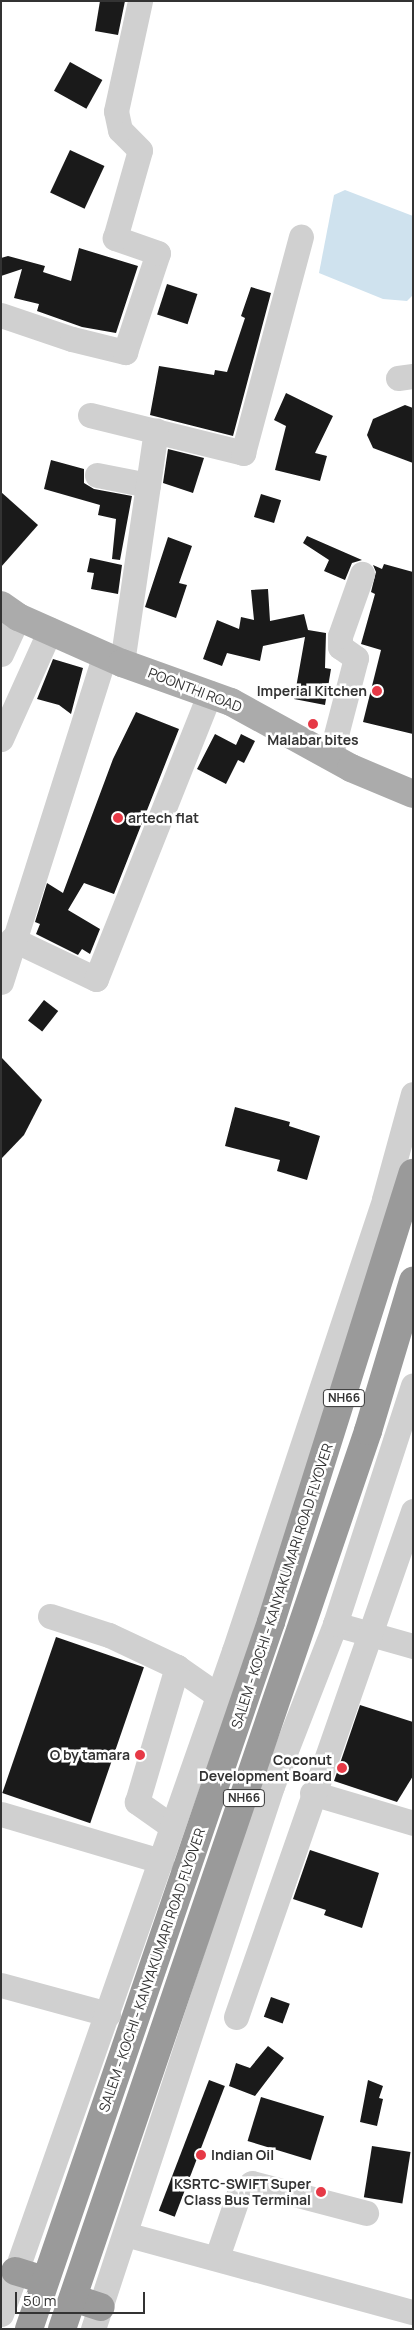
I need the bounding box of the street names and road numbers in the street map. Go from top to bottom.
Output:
street label: POONTHI ROAD [146,664,244,716]
road number: NH66 [323,1389,365,1408]
street label: SALEM - KOCHI - KANYAKUMARI ROAD FLYOVER [228,1441,336,1731]
road number: NH66 [223,1789,265,1808]
street label: SALEM - KOCHI - KANYAKUMARI ROAD FLYOVER [95,1826,209,2114]

